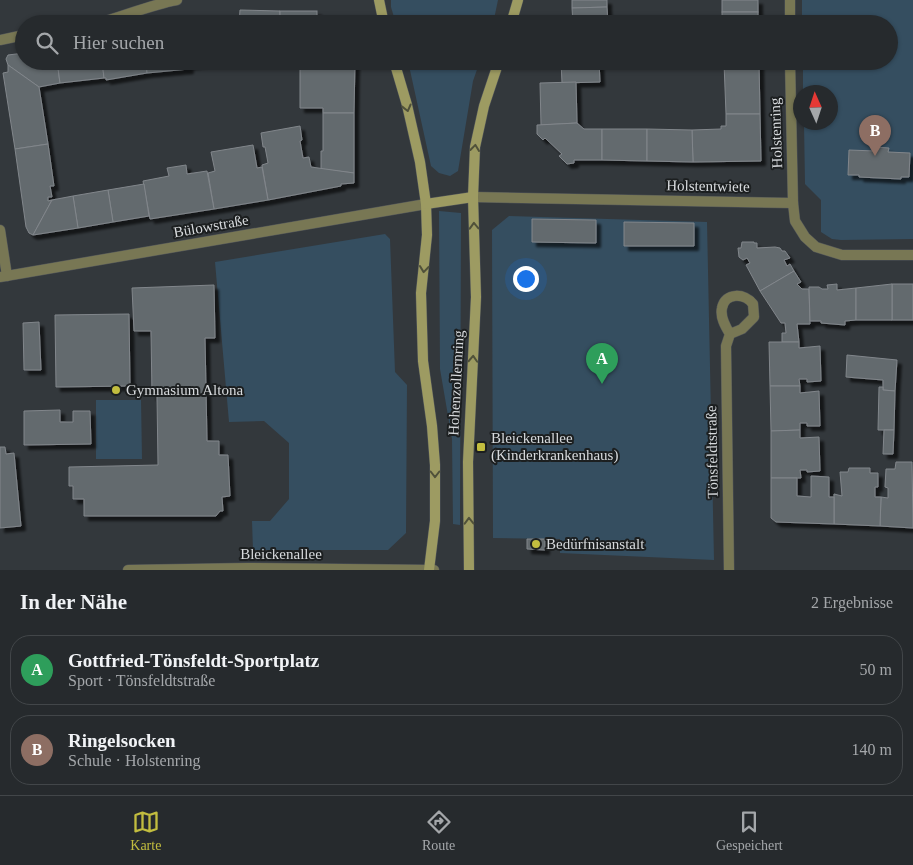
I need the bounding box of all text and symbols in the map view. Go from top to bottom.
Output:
search box [15,15,898,70]
icon: search [33,29,61,57]
text: Hier suchen [73,32,164,53]
north arrow [793,85,838,130]
street label: Holstenring [767,97,785,169]
one-way arrow [401,104,412,113]
pin: B [859,115,891,156]
one-way arrow [470,144,480,153]
street label: Holstentwiete [666,177,750,195]
street label: Bülowstraße [172,211,250,240]
one-way arrow [468,222,479,230]
one-way arrow [419,265,430,273]
your location [513,266,539,292]
street label: Hohenzollernring [445,329,467,436]
pin: A [586,343,618,384]
one-way arrow [467,355,478,363]
place label: Gymnasium Altona [126,382,243,398]
marker: Gymnasium Altona [110,384,122,396]
street label: Tönsfeldtstraße [703,405,721,499]
place label: Bleickenallee (Kinderkrankenhaus) [491,430,618,464]
marker: Bleickenallee (Kinderkrankenhaus) [475,441,487,453]
one-way arrow [430,470,440,478]
one-way arrow [463,517,474,525]
place label: Bedürfnisanstalt [546,536,645,552]
marker: Bedürfnisanstalt [530,538,542,550]
street label: Bleickenallee [240,546,322,562]
text: In der Nähe [20,590,127,614]
text: 2 Ergebnisse [811,594,893,611]
text: Gottfried-Tönsfeldt-Sportplatz [68,650,319,671]
text: A [31,661,43,678]
text: 50 m [860,661,892,678]
text: Sport · Tönsfeldtstraße [68,672,215,689]
text: Ringelsocken [68,730,176,751]
text: B [32,741,42,758]
text: 140 m [852,741,892,758]
text: Schule · Holstenring [68,752,200,769]
tab: Karte [130,808,161,854]
tab: Route [422,808,455,854]
tab: Gespeichert [716,808,783,854]

